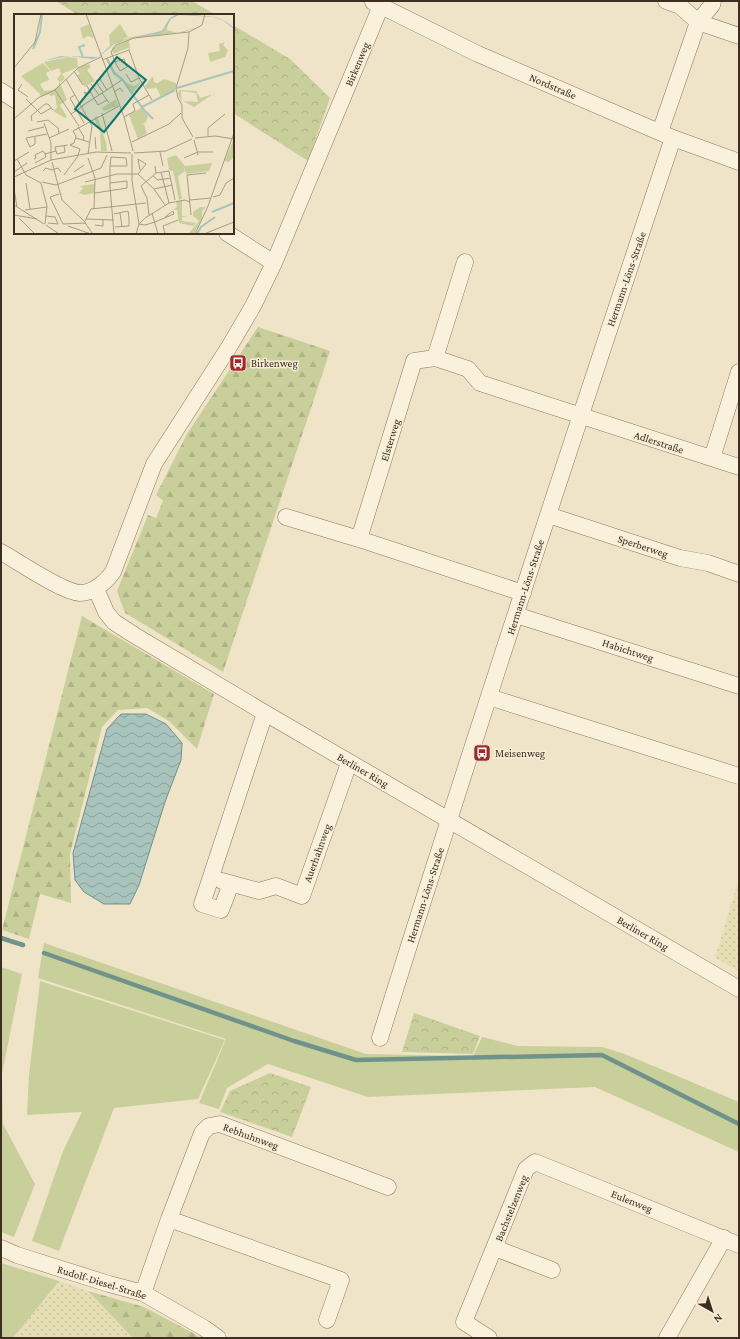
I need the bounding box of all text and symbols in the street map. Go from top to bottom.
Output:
inset map [14,14,234,234]
street label: Birkenweg [342,40,373,88]
street label: Nordstraße [528,71,578,101]
street label: Hermann-Löns-Straße [604,230,648,328]
bus stop icon: Birkenweg [228,353,248,373]
place label: Birkenweg [251,357,298,370]
street label: Elsterweg [378,417,403,463]
street label: Adlerstraße [633,428,685,456]
street label: Sperberweg [616,532,670,561]
street label: Hermann-Löns-Straße [504,538,546,636]
street label: Habichtweg [601,636,656,665]
bus stop icon: Meisenweg [472,743,492,763]
place label: Meisenweg [495,747,546,760]
street label: Berliner Ring [335,750,391,791]
street label: Auerhahnweg [301,821,334,884]
street label: Hermann-Löns-Straße [404,846,446,944]
street label: Berliner Ring [615,913,671,954]
street label: Rebhuhnweg [221,1120,281,1153]
street label: Bachstelzenweg [492,1172,531,1243]
street label: Eulenweg [609,1187,655,1216]
street label: Rudolf-Diesel-Straße [56,1263,148,1301]
north arrow [692,1291,732,1331]
text: N [711,1312,725,1326]

